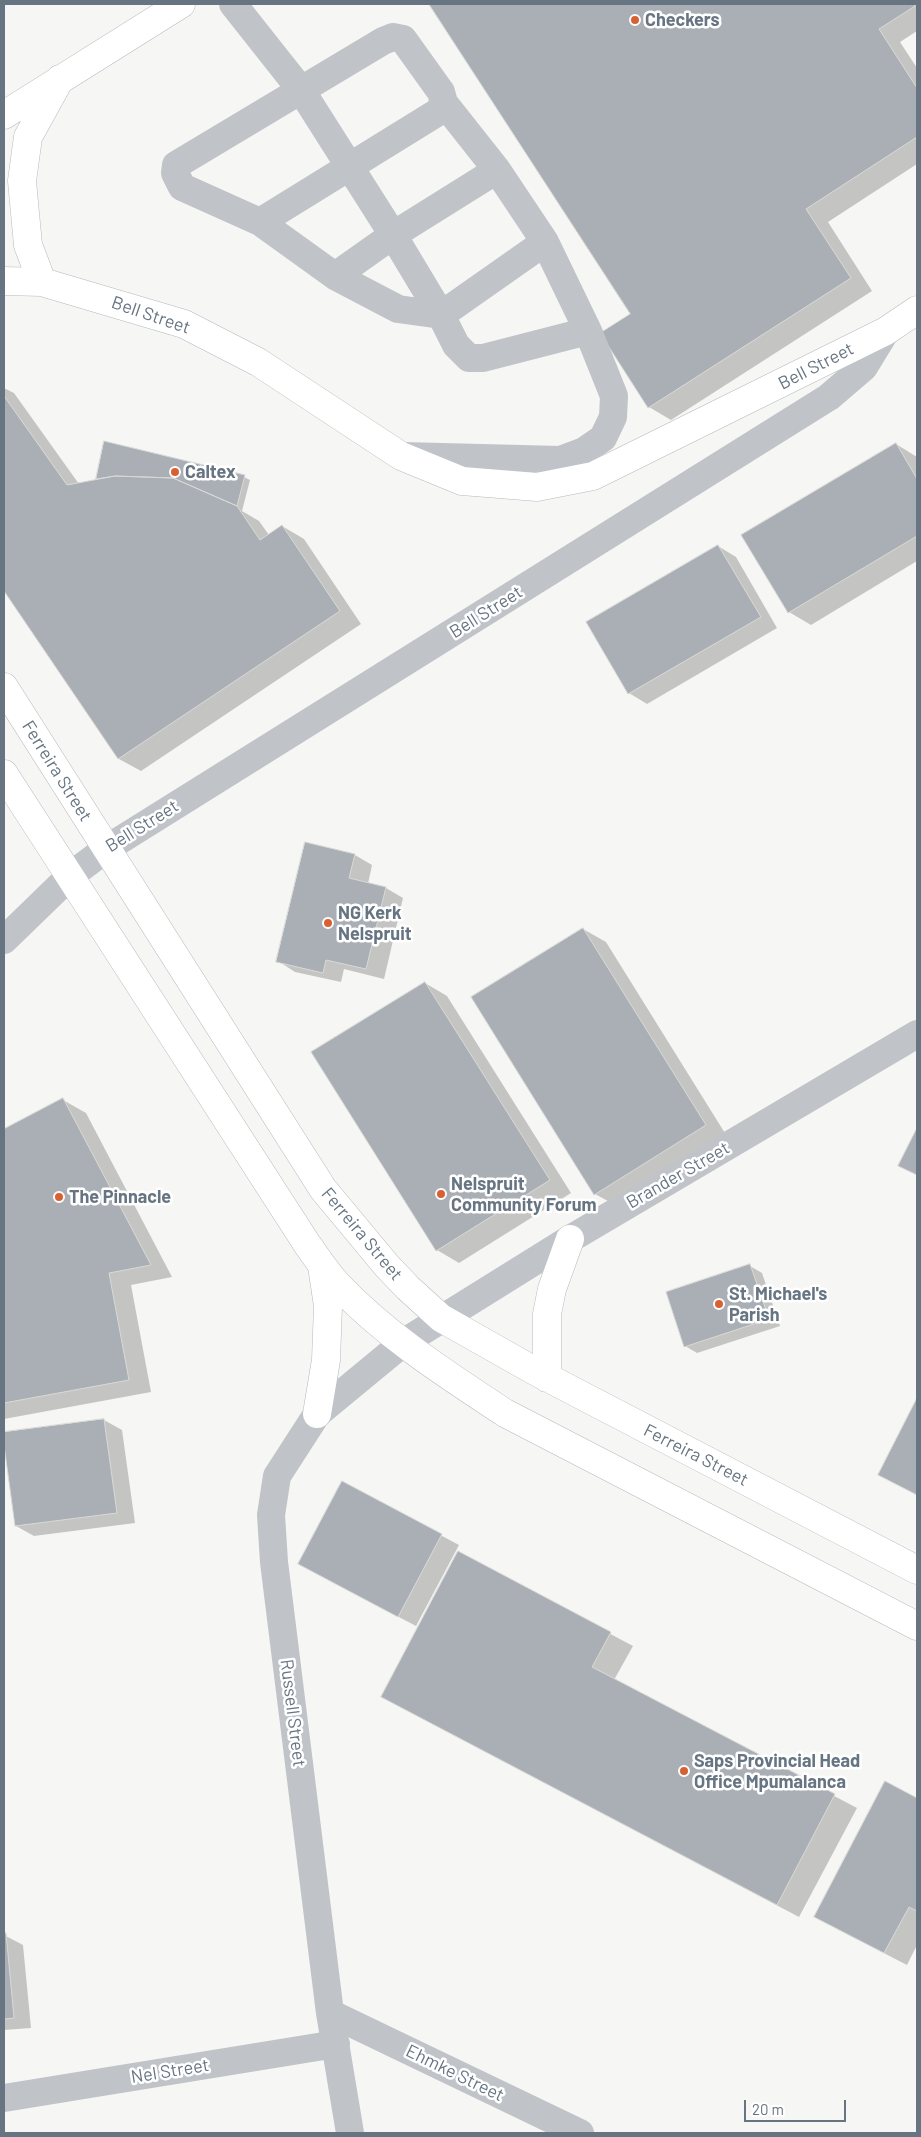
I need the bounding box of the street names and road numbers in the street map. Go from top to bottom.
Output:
street label: Bell Street [109,291,193,339]
street label: Bell Street [775,338,857,394]
street label: Bell Street [446,581,526,643]
street label: Ferreira Street [17,717,97,825]
street label: Bell Street [102,795,182,857]
street label: Brander Street [623,1137,733,1213]
street label: Ferreira Street [317,1183,407,1285]
street label: Ferreira Street [640,1419,752,1491]
street label: Russell Street [276,1658,310,1768]
street label: Ehmke Street [402,2040,508,2106]
street label: Nel Street [129,2054,211,2088]

